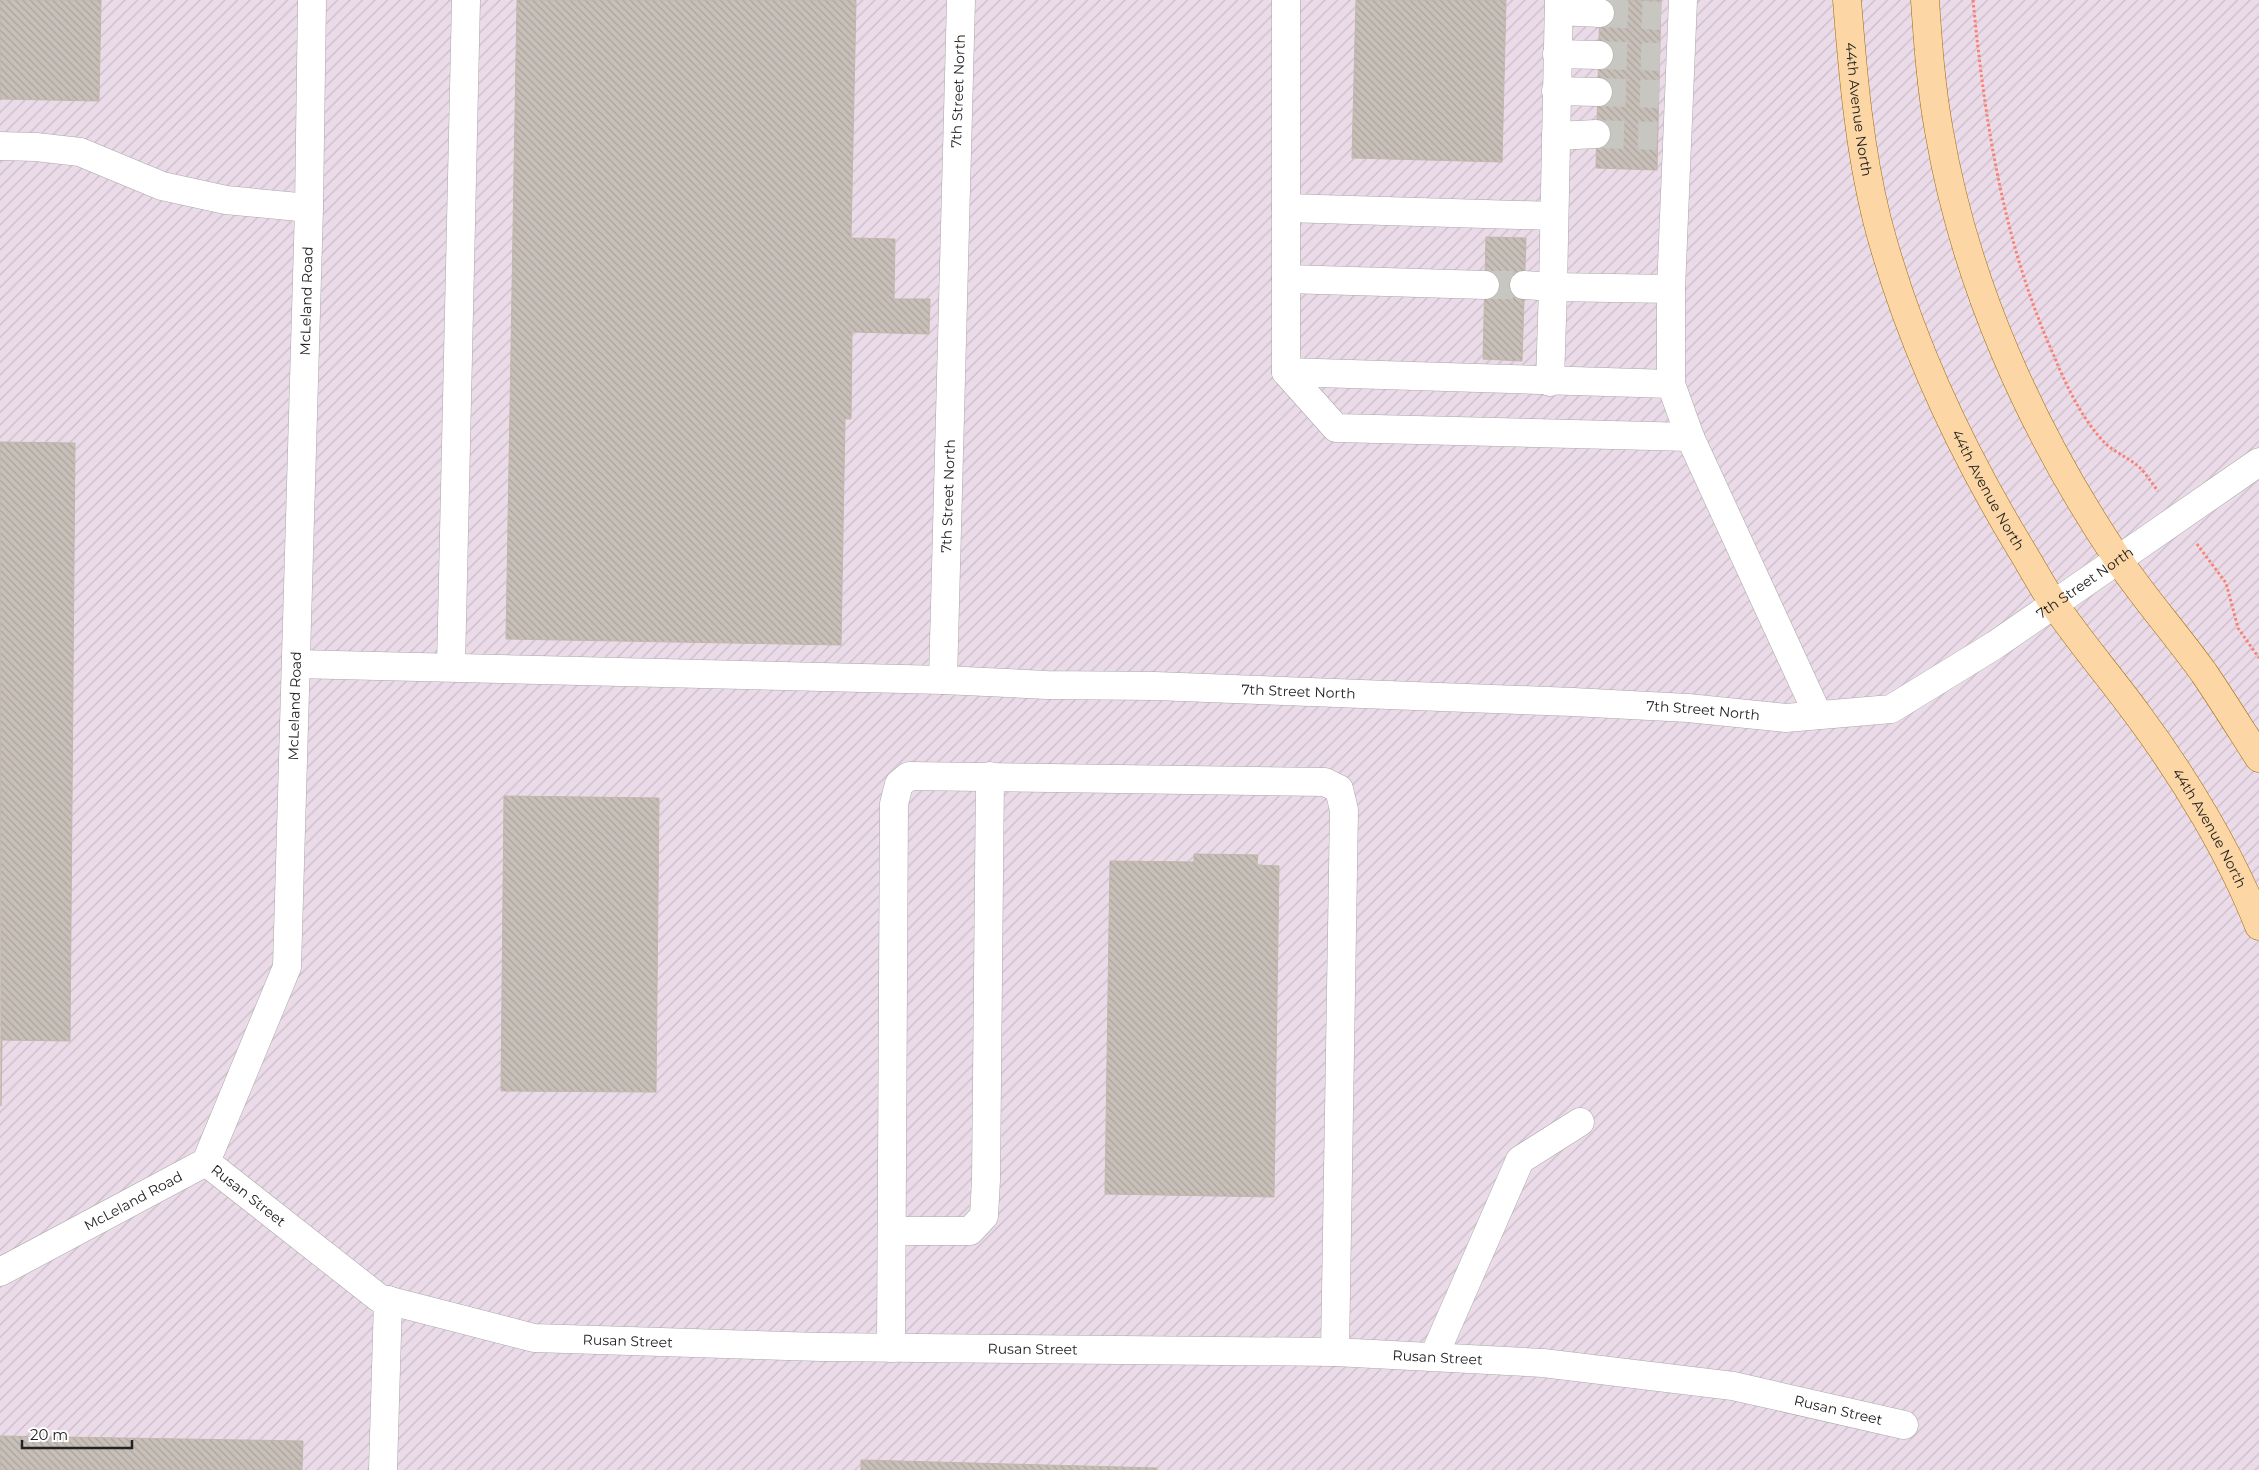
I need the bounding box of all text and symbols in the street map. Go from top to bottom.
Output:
street label: 7th Street North [947,34,969,148]
street label: 44th Avenue North [1842,42,1876,178]
street label: McLeland Road [296,246,317,356]
street label: 44th Avenue North [1948,427,2028,554]
street label: 7th Street North [937,439,959,553]
street label: 7th Street North [2033,543,2137,623]
street label: McLeland Road [284,651,305,761]
street label: 7th Street North [1241,680,1356,703]
street label: 7th Street North [1646,697,1761,724]
street label: 44th Avenue North [2168,765,2250,891]
street label: Rusan Street [207,1160,290,1231]
street label: McLeland Road [81,1167,186,1235]
street label: Rusan Street [582,1331,673,1351]
street label: Rusan Street [988,1340,1078,1359]
street label: Rusan Street [1392,1346,1483,1369]
street label: Rusan Street [1792,1391,1885,1429]
scale bar [22,1418,132,1450]
text: 20 m [30,1425,68,1444]

